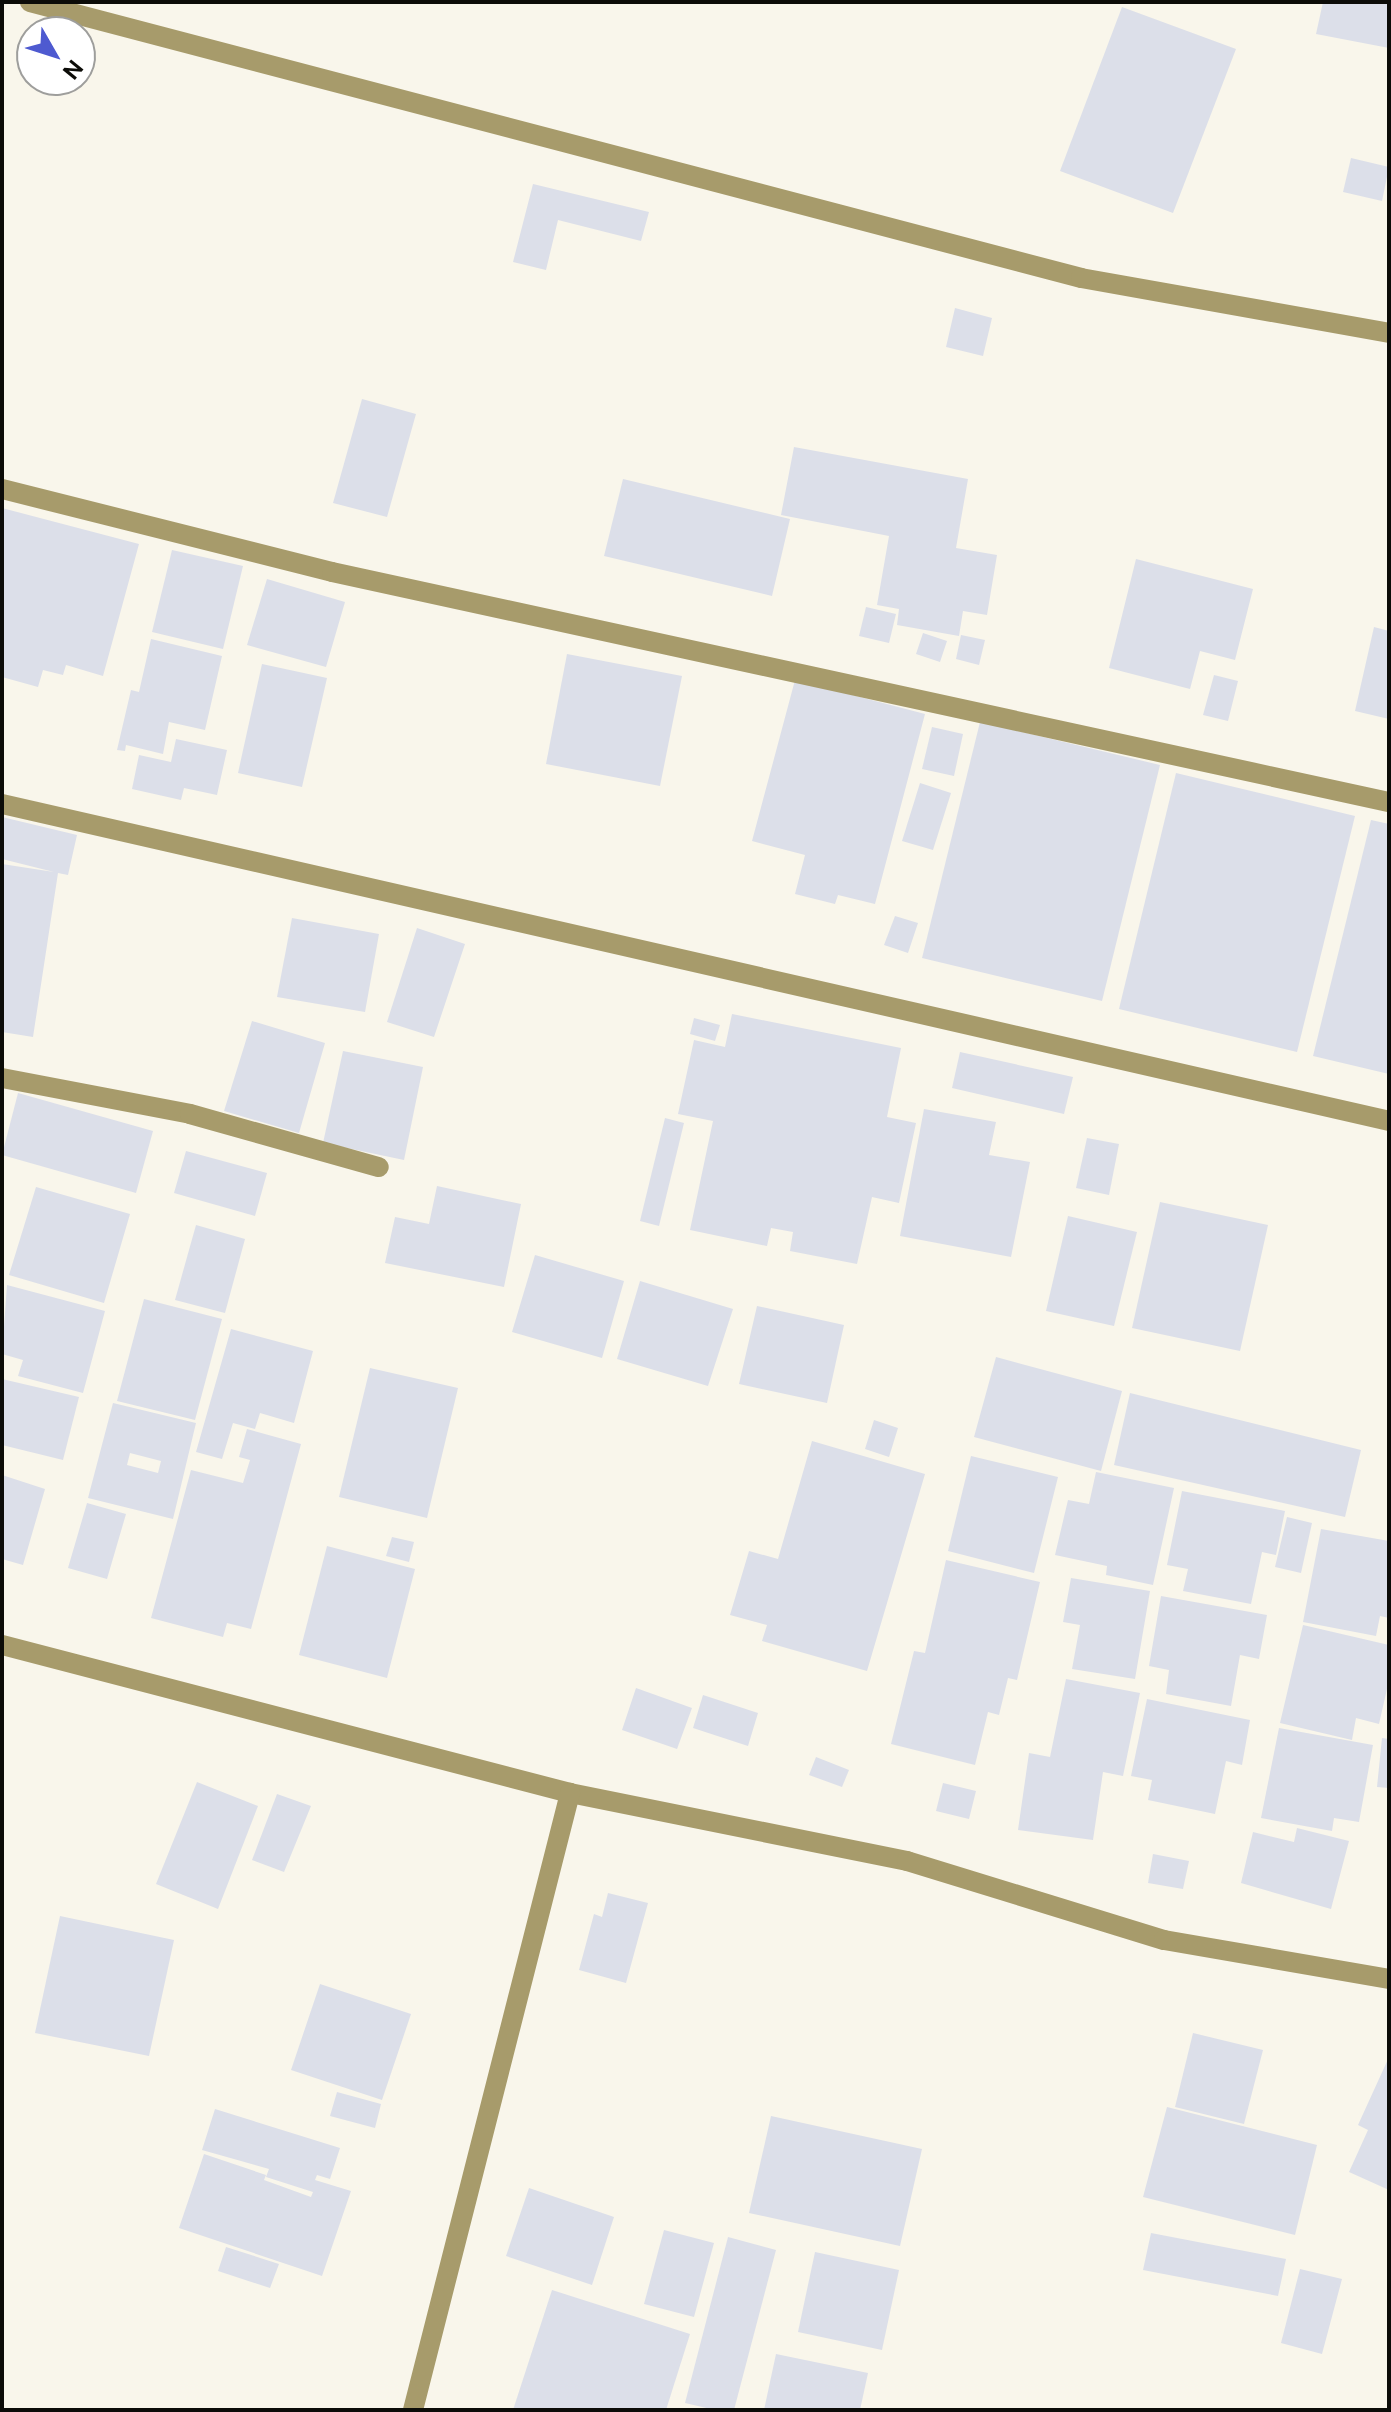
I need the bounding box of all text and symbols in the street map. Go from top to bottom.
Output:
north arrow [16,16,96,96]
text: N [58,55,89,85]

